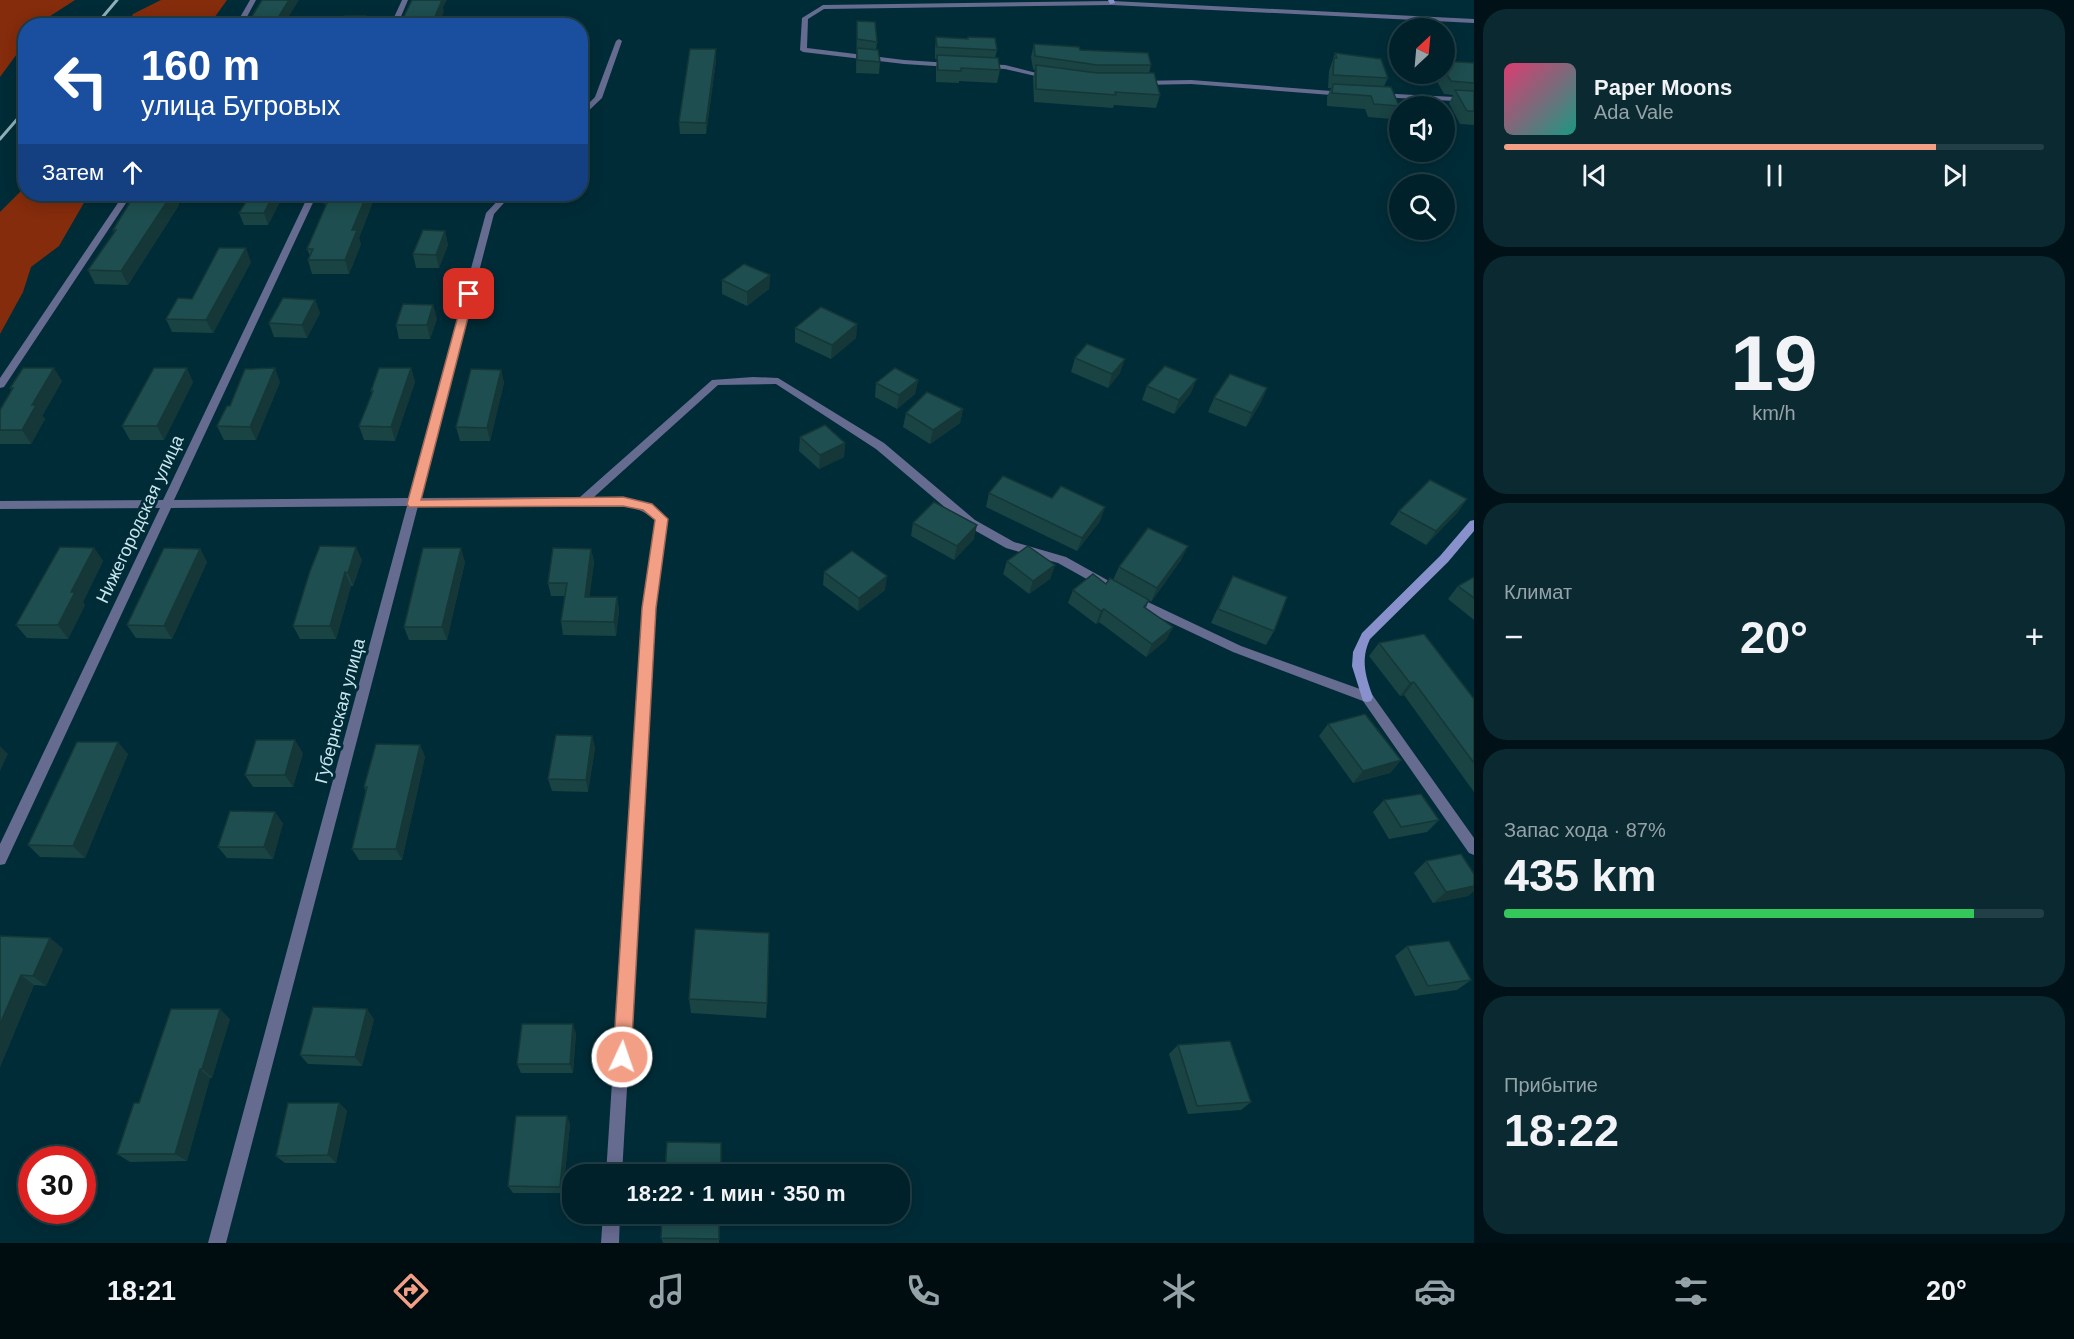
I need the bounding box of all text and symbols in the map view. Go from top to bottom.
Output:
north arrow [1389,18,1455,84]
map controls [1389,18,1455,240]
icon: left [42,42,120,120]
text: 160 m [141,42,260,89]
text: Paper Moons [1594,75,1732,100]
text: улица Бугровых [141,91,340,121]
button: sound [1389,96,1455,162]
text: Ada Vale [1594,101,1674,123]
icon: ahead [116,156,149,189]
icon: previous [1578,159,1611,192]
icon: pause [1758,159,1791,192]
icon: next [1938,159,1971,192]
text: Затем [42,160,104,185]
button: search [1389,174,1455,240]
pin [443,268,494,319]
icon: arrive [452,277,485,310]
text: 19 [1731,319,1817,407]
text: km/h [1752,402,1796,424]
street label: Нижегородская улица [92,431,188,606]
text: Климат [1504,581,1572,603]
text: 20° [1740,612,1808,663]
text: − [1504,618,1523,655]
text: + [2025,618,2044,655]
street label: Губернская улица [311,635,369,786]
text: Запас хода · 87% [1504,819,1666,841]
text: 435 km [1504,850,1657,901]
position arrow [590,1025,654,1089]
text: Прибытие [1504,1074,1598,1096]
text: 18:22 [1504,1105,1619,1156]
speed limit sign: 30 [18,1146,96,1224]
text: 18:22 · 1 мин · 350 m [626,1181,846,1206]
icon: directions [390,1270,432,1312]
icon: music [646,1270,688,1312]
icon: phone [902,1270,944,1312]
icon: climate [1158,1270,1200,1312]
icon: car [1414,1270,1456,1312]
icon: filters [1670,1270,1712,1312]
text: 18:21 [107,1276,176,1306]
text: 20° [1926,1276,1967,1306]

